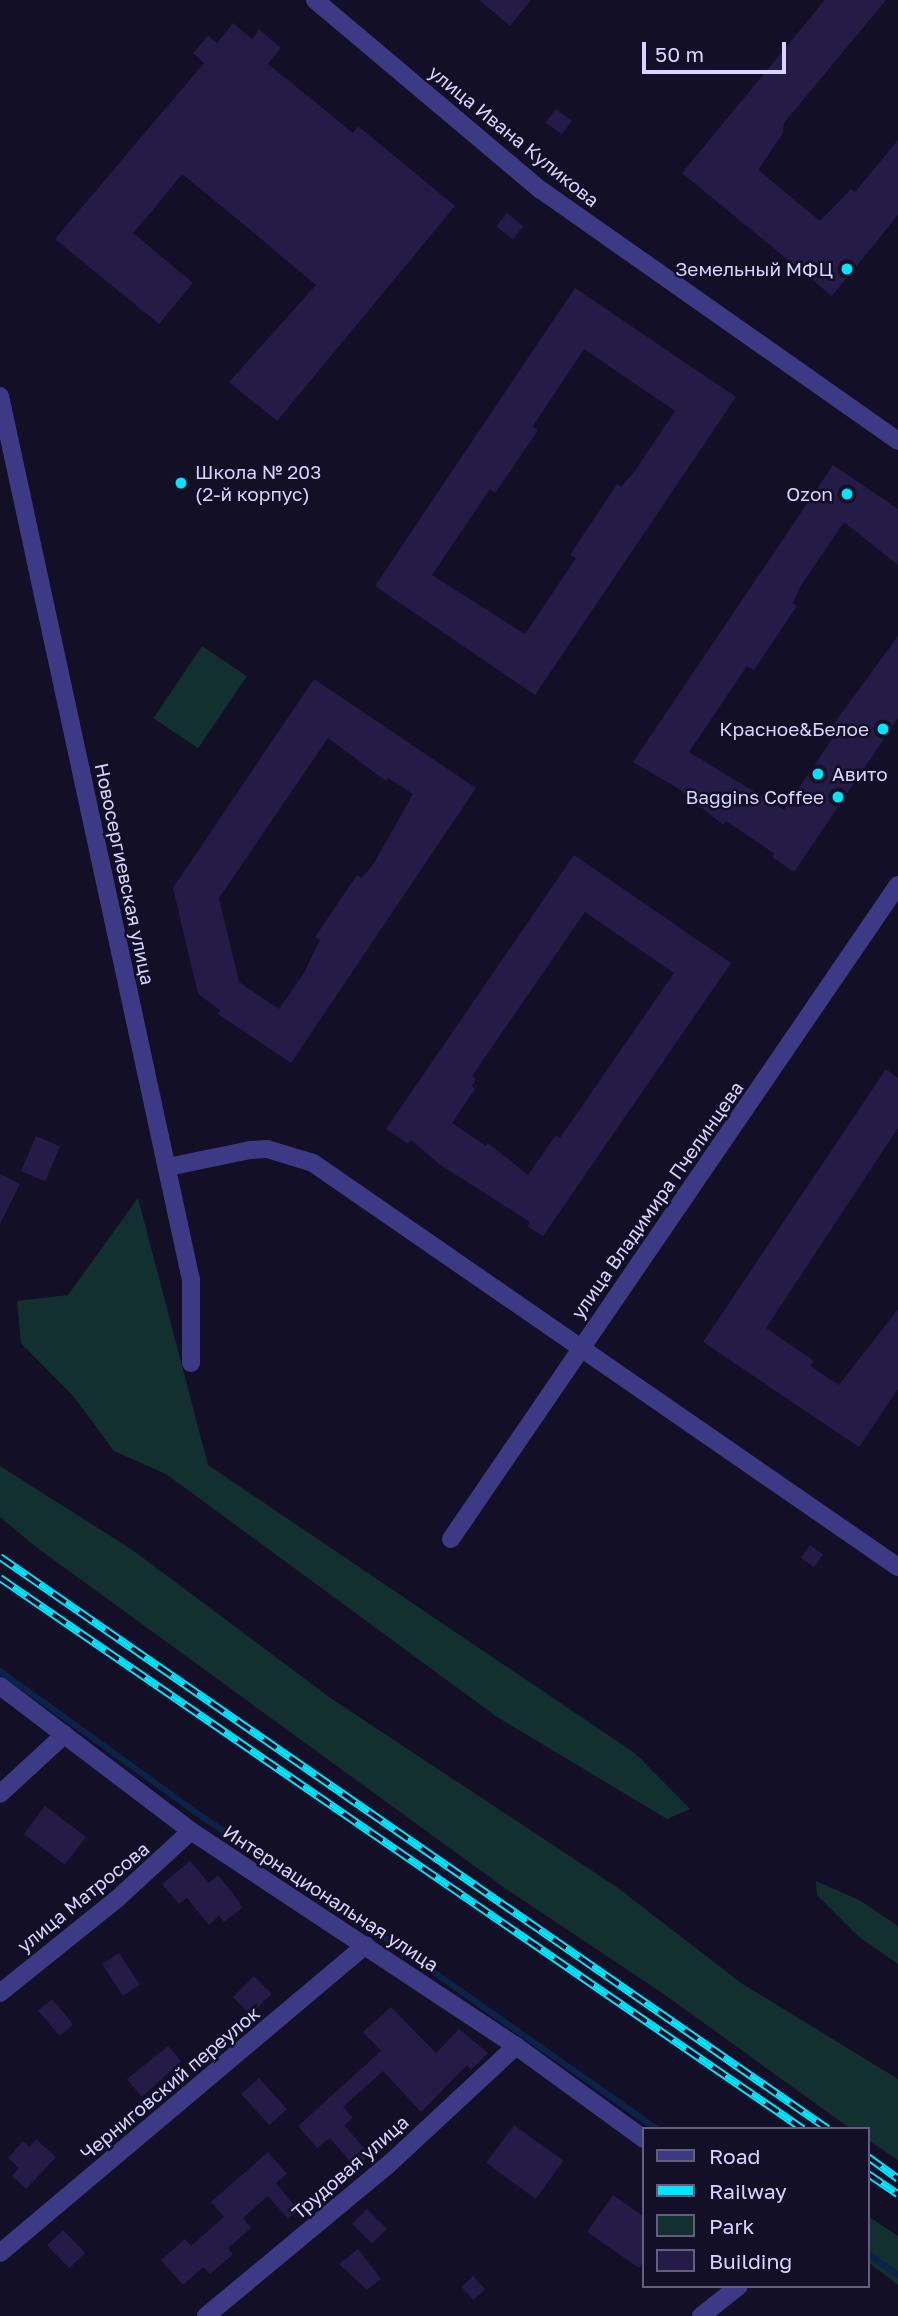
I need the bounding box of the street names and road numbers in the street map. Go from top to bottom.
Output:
street label: улица Ивана Куликова [424,60,604,212]
street label: Новосергиевская улица [90,761,160,987]
street label: улица Владимира Пчелинцева [566,1077,748,1323]
street label: Интернациональная улица [219,1820,443,1976]
street label: улица Матросова [13,1837,153,1957]
street label: Черниговский переулок [76,2001,264,2165]
street label: Трудовая улица [287,2110,413,2224]

